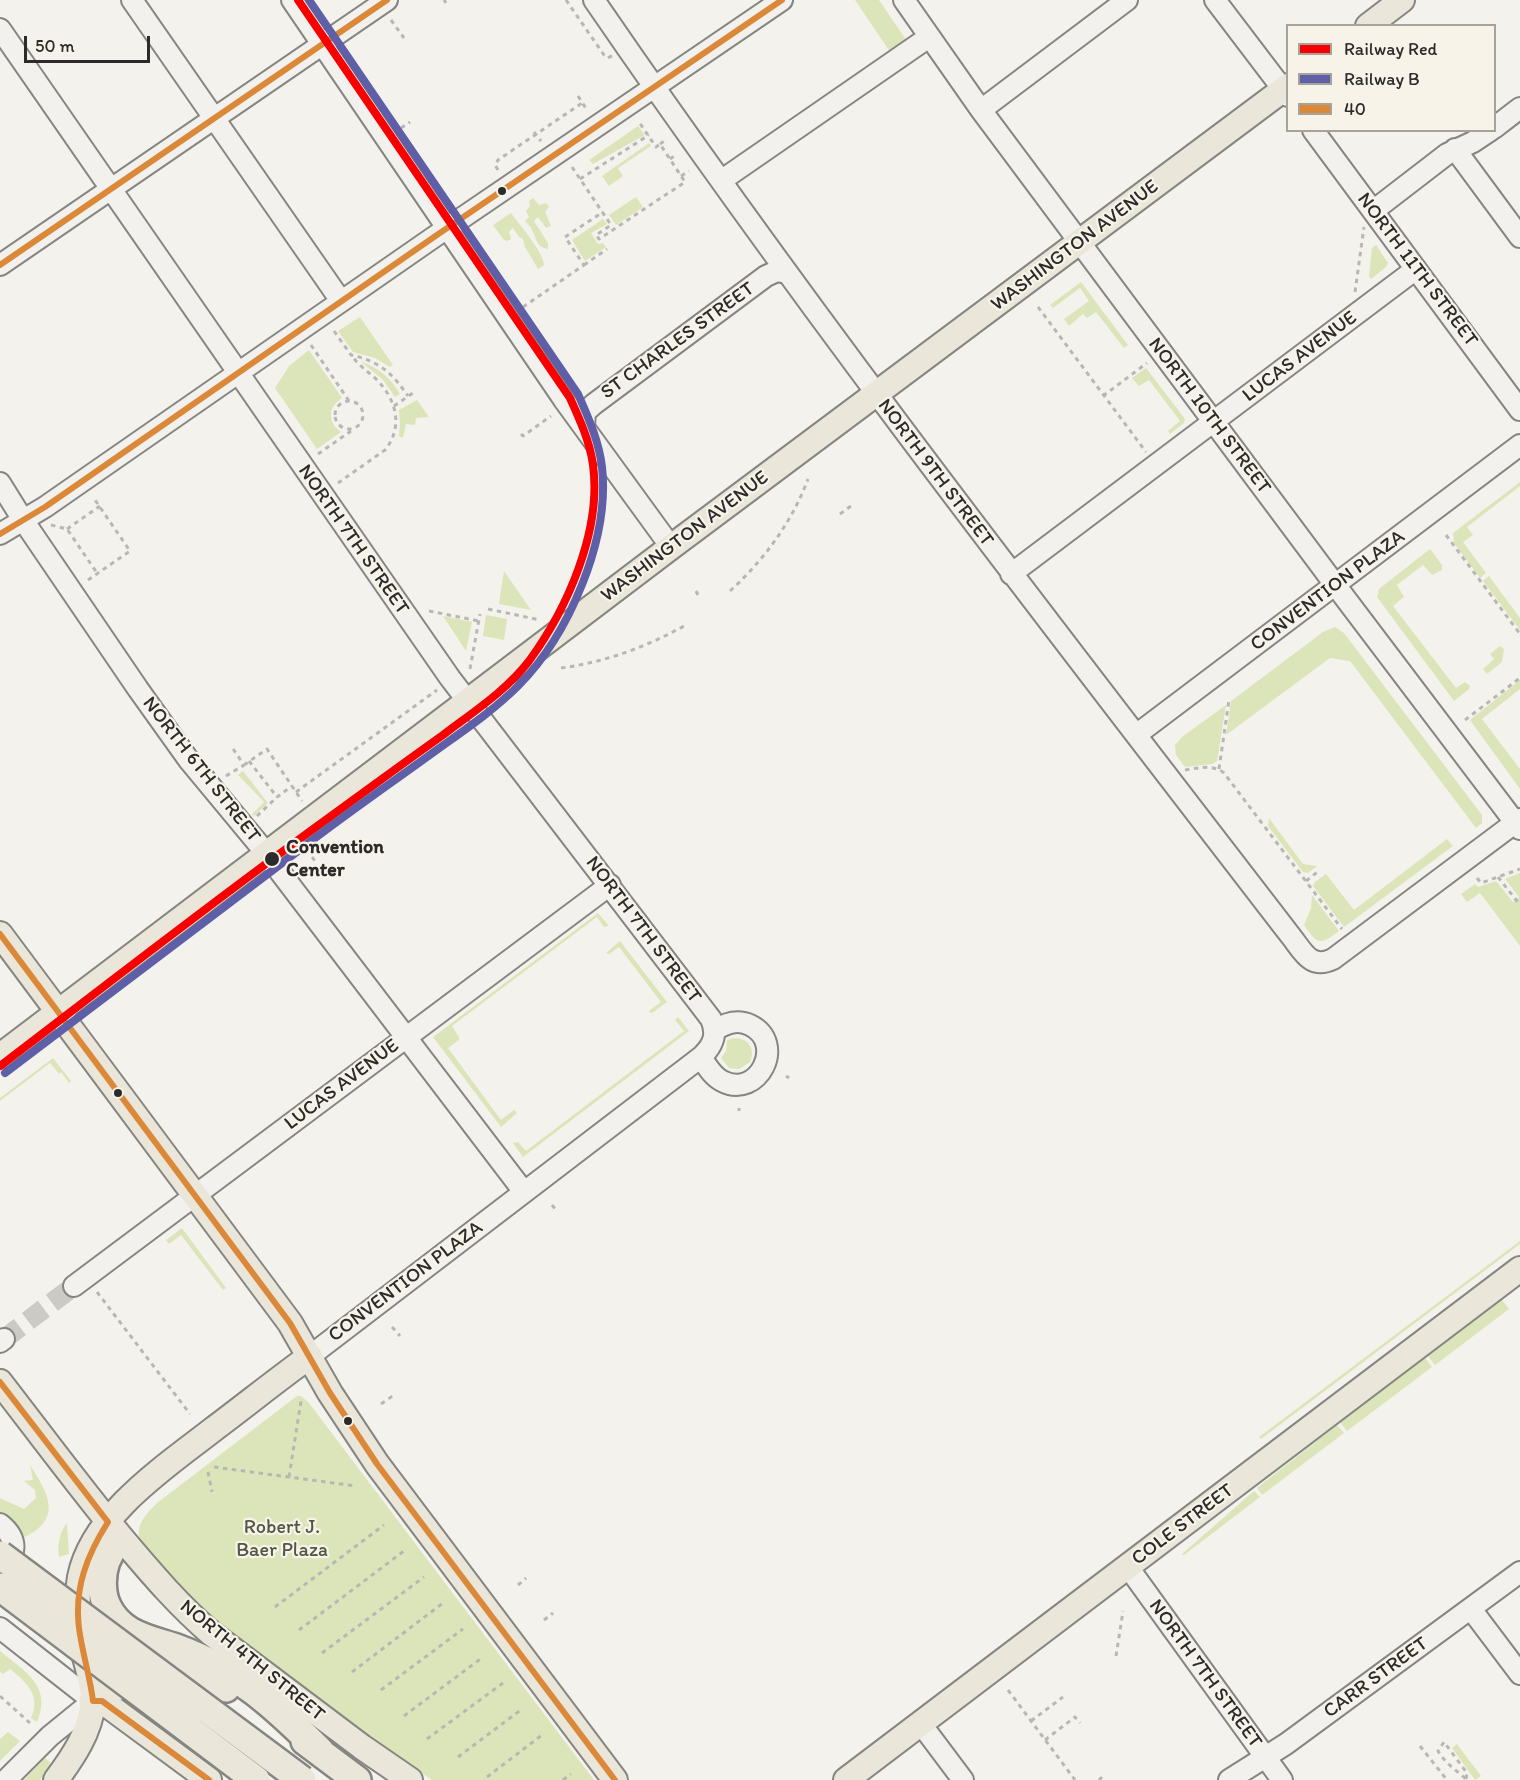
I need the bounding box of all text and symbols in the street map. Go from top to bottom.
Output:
scale bar [27,24,153,62]
legend [1286,24,1496,132]
text: 50 m [35,35,75,57]
text: Railway Red [1344,38,1437,60]
text: Railway B [1344,68,1420,90]
text: 40 [1344,98,1366,120]
street label: WASHINGTON AVENUE [986,175,1164,317]
unlabelled marker [496,185,508,197]
street label: NORTH 11TH STREET [1351,188,1483,352]
street label: ST CHARLES STREET [596,277,760,405]
street label: LUCAS AVENUE [1238,306,1362,408]
street label: NORTH 10TH STREET [1142,333,1276,499]
street label: NORTH 9TH STREET [872,395,998,551]
street label: NORTH 7TH STREET [292,460,414,620]
street label: WASHINGTON AVENUE [596,466,774,608]
street label: CONVENTION PLAZA [1246,525,1410,657]
street label: NORTH 6TH STREET [137,692,265,848]
place label: Convention Center [286,836,384,883]
marker: Convention Center [263,850,281,868]
street label: NORTH 7TH STREET [580,852,706,1008]
street label: LUCAS AVENUE [280,1034,404,1136]
unlabelled marker [112,1087,124,1099]
street label: CONVENTION PLAZA [324,1216,488,1348]
unlabelled marker [342,1415,354,1427]
street label: COLE STREET [1127,1479,1239,1571]
park label: Robert J. Baer Plaza [236,1516,328,1563]
street label: NORTH 4TH STREET [175,1595,329,1727]
street label: NORTH 7TH STREET [1143,1595,1267,1753]
street label: CARR STREET [1319,1632,1433,1724]

